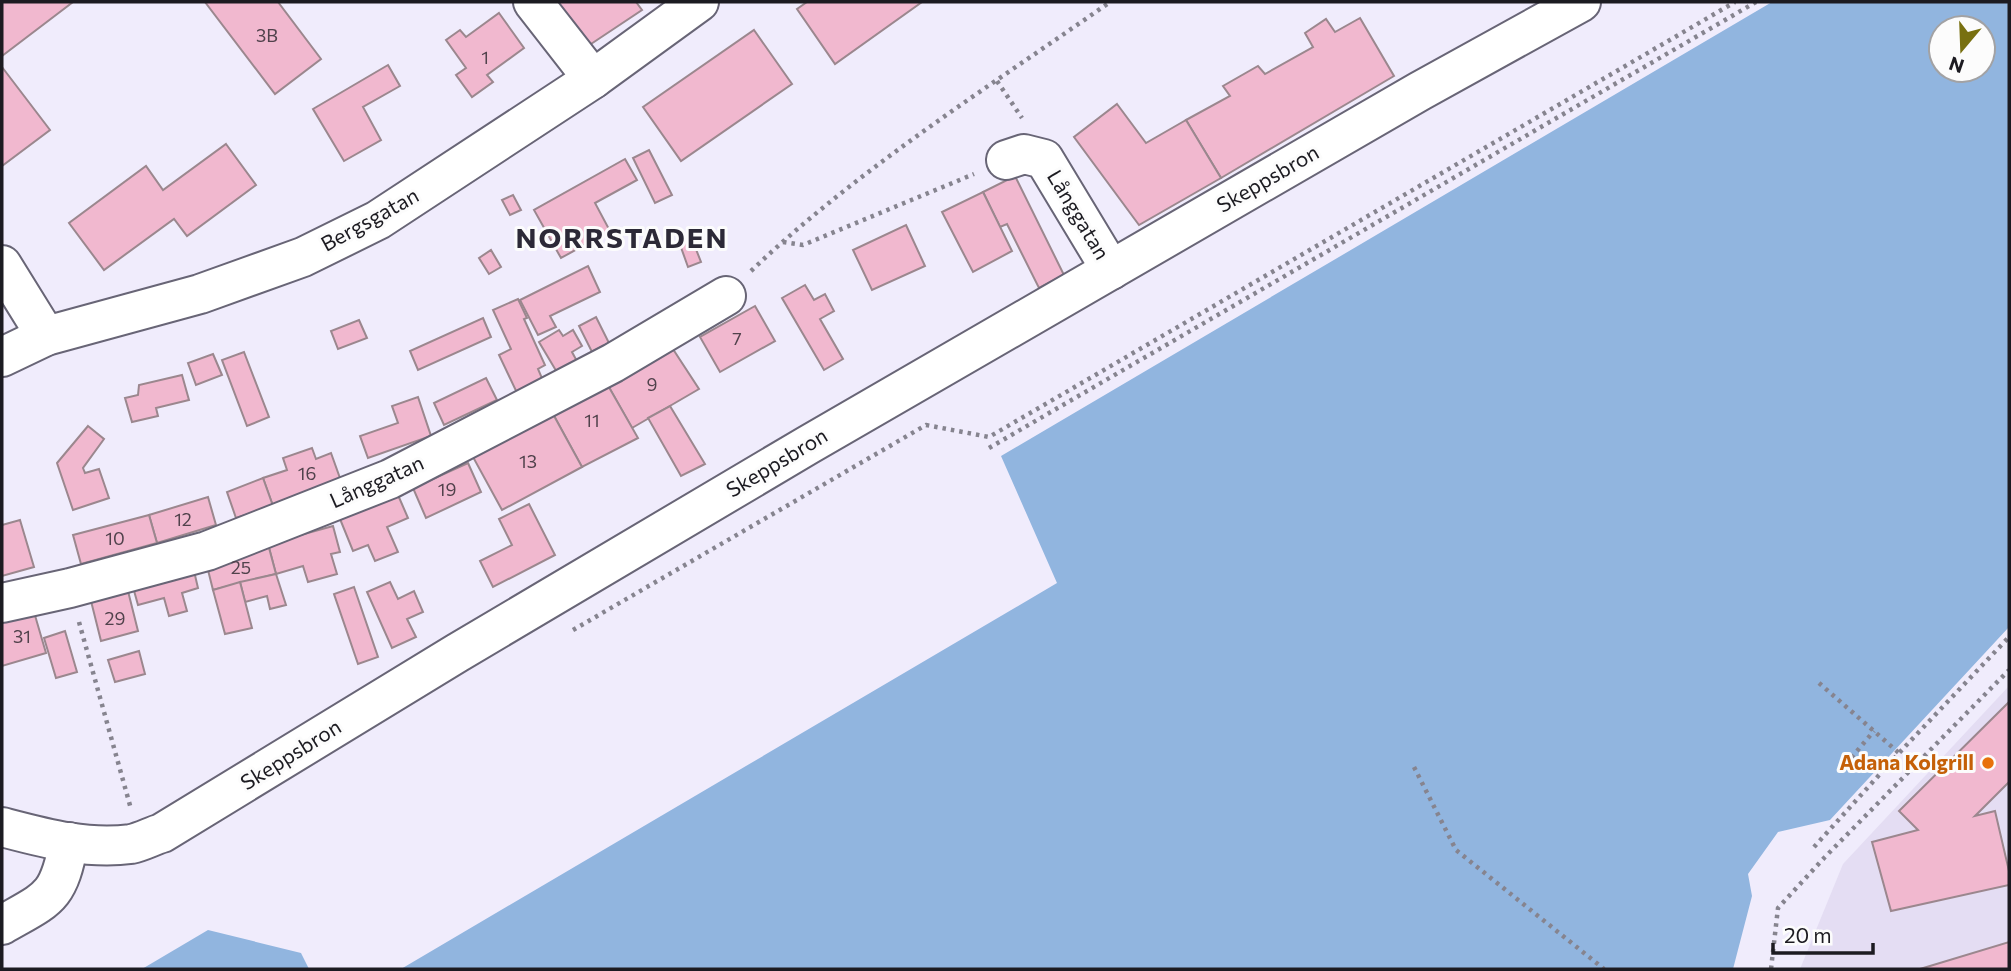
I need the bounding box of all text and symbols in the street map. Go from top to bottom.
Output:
north arrow [1927,14,1997,84]
house number: 3B [256,24,278,46]
house number: 1 [481,46,489,68]
text: N [1946,52,1967,79]
street label: Skeppsbron [1212,138,1323,217]
street label: Långgatan [1043,165,1116,264]
street label: Bergsgatan [316,182,422,256]
district label: NORRSTADEN [516,220,728,254]
house number: 7 [732,327,742,349]
house number: 9 [647,373,657,395]
house number: 11 [584,409,600,431]
street label: Skeppsbron [721,422,831,502]
street label: Långgatan [326,449,427,512]
house number: 13 [519,450,537,472]
house number: 16 [298,462,316,484]
house number: 19 [438,478,456,500]
house number: 12 [174,508,192,530]
house number: 10 [105,527,125,549]
house number: 25 [231,556,251,578]
house number: 29 [105,607,125,629]
house number: 31 [13,625,31,647]
street label: Skeppsbron [235,713,345,794]
place label: Adana Kolgrill [1839,749,1974,774]
marker: Adana Kolgrill [1980,755,1996,771]
scale bar [1773,912,1873,956]
text: 20 m [1784,922,1832,947]

